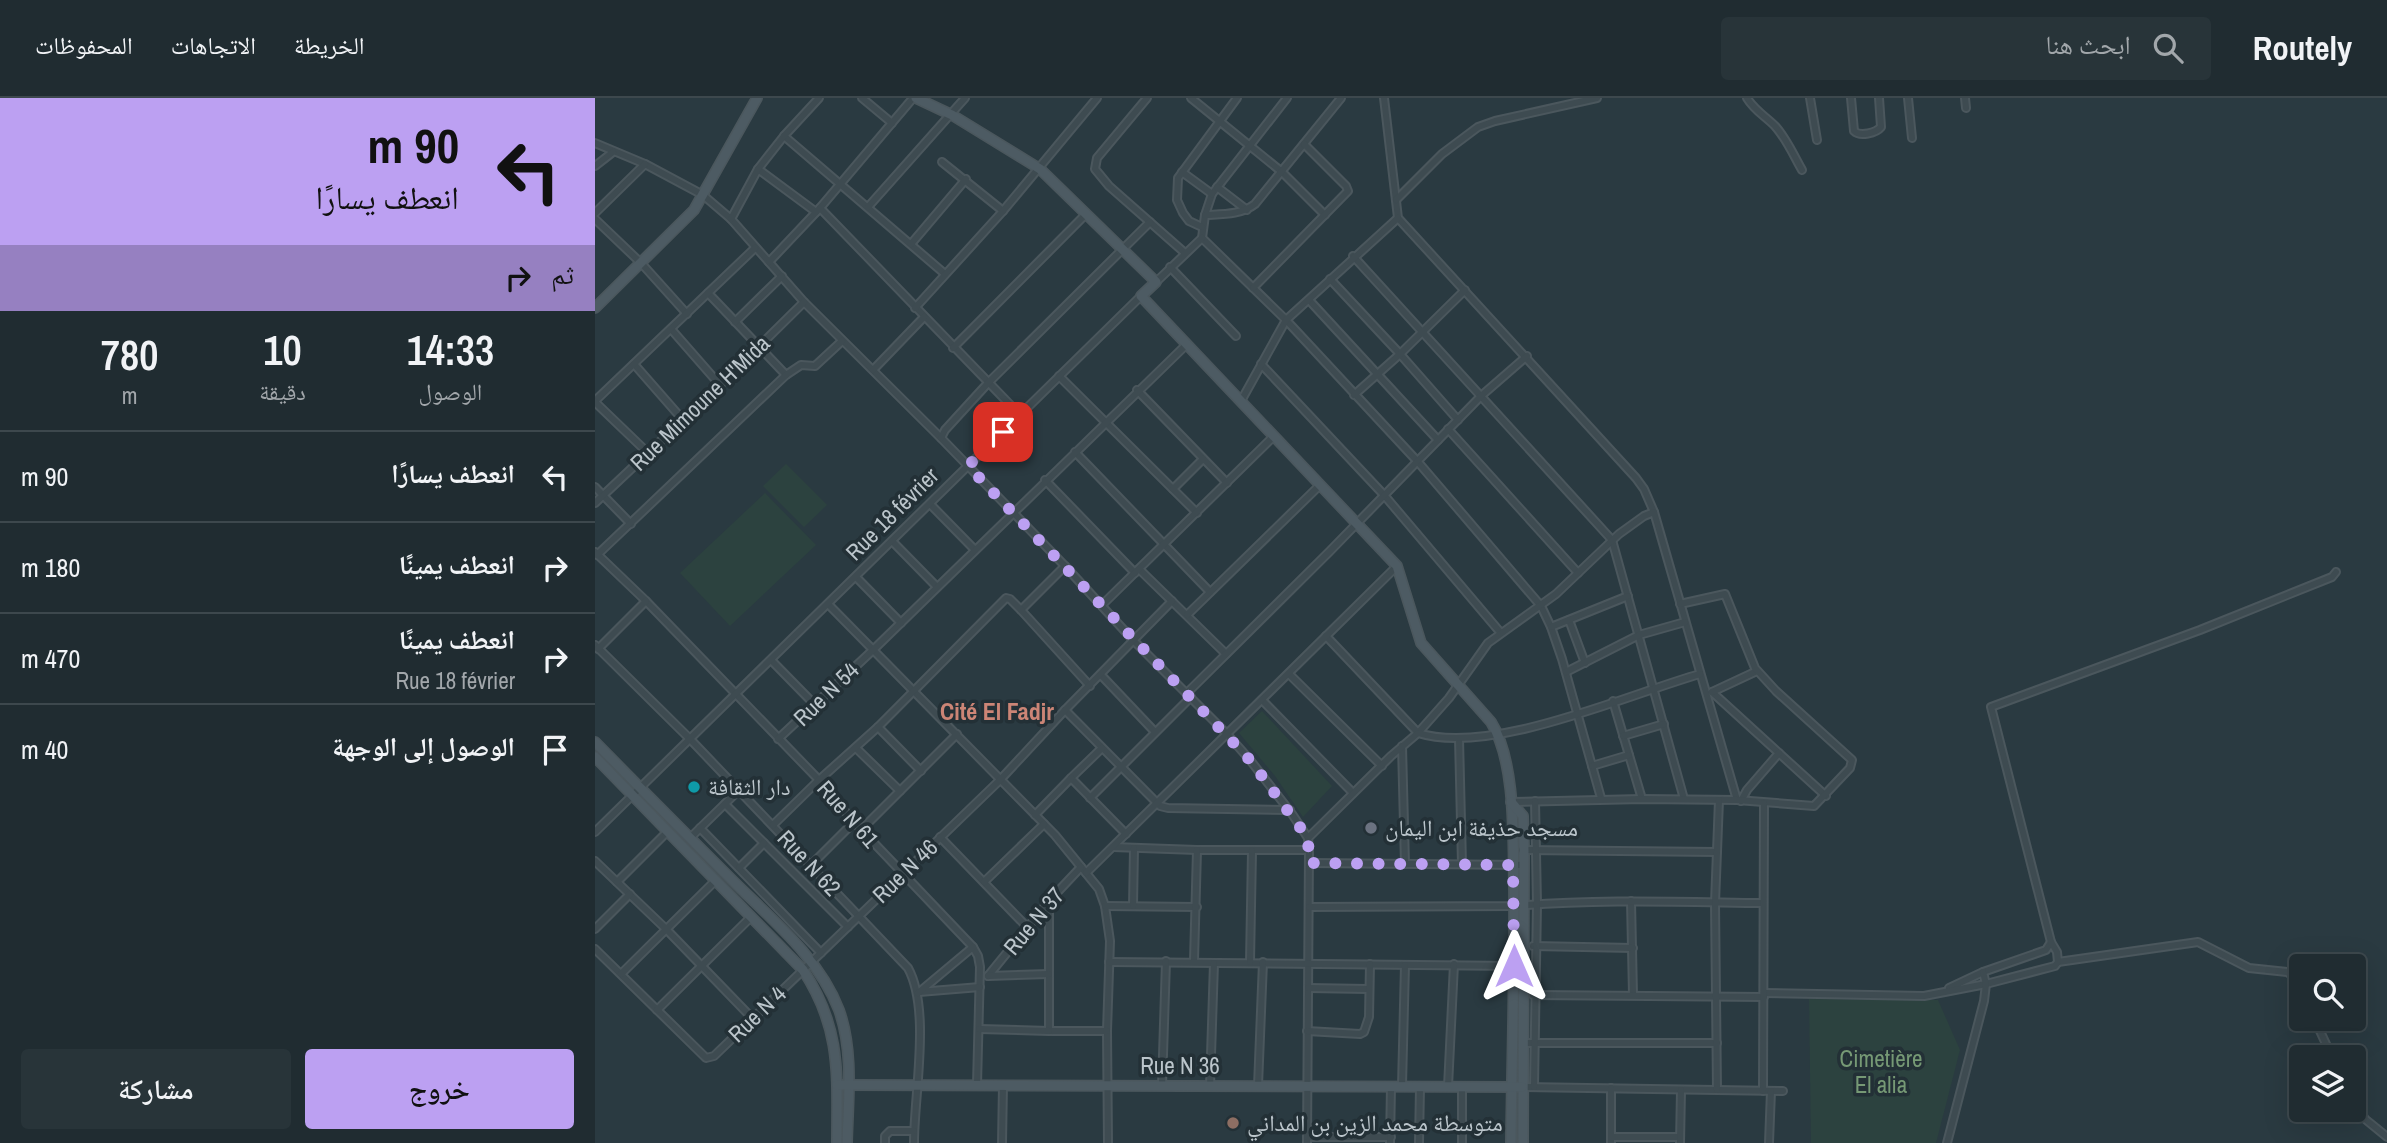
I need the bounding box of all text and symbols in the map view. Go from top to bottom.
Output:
search box [1721,17,2211,80]
text: Routely [2253,26,2352,70]
text: ابحث هنا [2046,27,2131,62]
text: المحفوظات [35,29,133,61]
text: الاتجاهات [171,29,256,61]
text: الخريطة [294,29,365,61]
icon: search [2149,29,2187,67]
text: 90 m [367,112,459,178]
icon: left [483,126,574,217]
text: انعطف يسارًا [316,176,459,219]
text: ثم [551,257,574,292]
icon: right [499,259,537,297]
text: 10 [263,322,302,378]
text: 14:33 [407,322,494,378]
text: 780 [101,327,158,383]
street label: Rue Mimoune H'Mida [623,328,777,477]
text: دقيقة [259,376,306,407]
text: الوصول [419,376,482,407]
text: m [122,380,137,411]
pin [973,402,1033,462]
icon: arrive [984,413,1022,451]
text: انعطف يسارًا [391,456,515,491]
icon: left [536,458,574,496]
text: 90 m [21,459,68,494]
street label: Rue 18 février [838,460,945,567]
text: انعطف يمينًا [399,547,515,582]
icon: right [536,549,574,587]
text: 180 m [21,550,80,585]
text: انعطف يمينًا [399,622,515,657]
icon: right [536,640,574,678]
text: 470 m [21,641,80,676]
street label: Rue N 54 [786,654,865,732]
text: Rue 18 février [395,665,515,696]
district label: Cité El Fadjr [940,695,1054,727]
text: الوصول إلى الوجهة [332,729,515,764]
icon: arrive [536,731,574,769]
text: 40 m [21,732,68,767]
place label: دار الثقافة [708,771,791,802]
street label: Rue N 61 [811,773,887,854]
marker: دار الثقافة [686,779,702,795]
place label: مسجد حذيفة ابن اليمان [1385,812,1578,843]
marker: مسجد حذيفة ابن اليمان [1363,820,1379,836]
street label: Rue N 62 [771,823,848,902]
street label: Rue N 46 [865,832,944,909]
street label: Rue N 37 [996,880,1071,961]
position arrow [1477,929,1551,1003]
map controls [2289,954,2366,1122]
button: search [2289,954,2366,1031]
street label: Rue N 4 [721,978,793,1049]
park label: Cimetière El alia [1840,1043,1922,1100]
button: layers [2289,1045,2366,1122]
button: مشاركة [21,1049,291,1129]
button: خروج [305,1049,574,1129]
street label: Rue N 36 [1140,1050,1220,1081]
place label: متوسطة محمد الزين بن المداني [1247,1107,1503,1142]
marker: متوسطة محمد الزين بن المداني [1225,1115,1241,1131]

